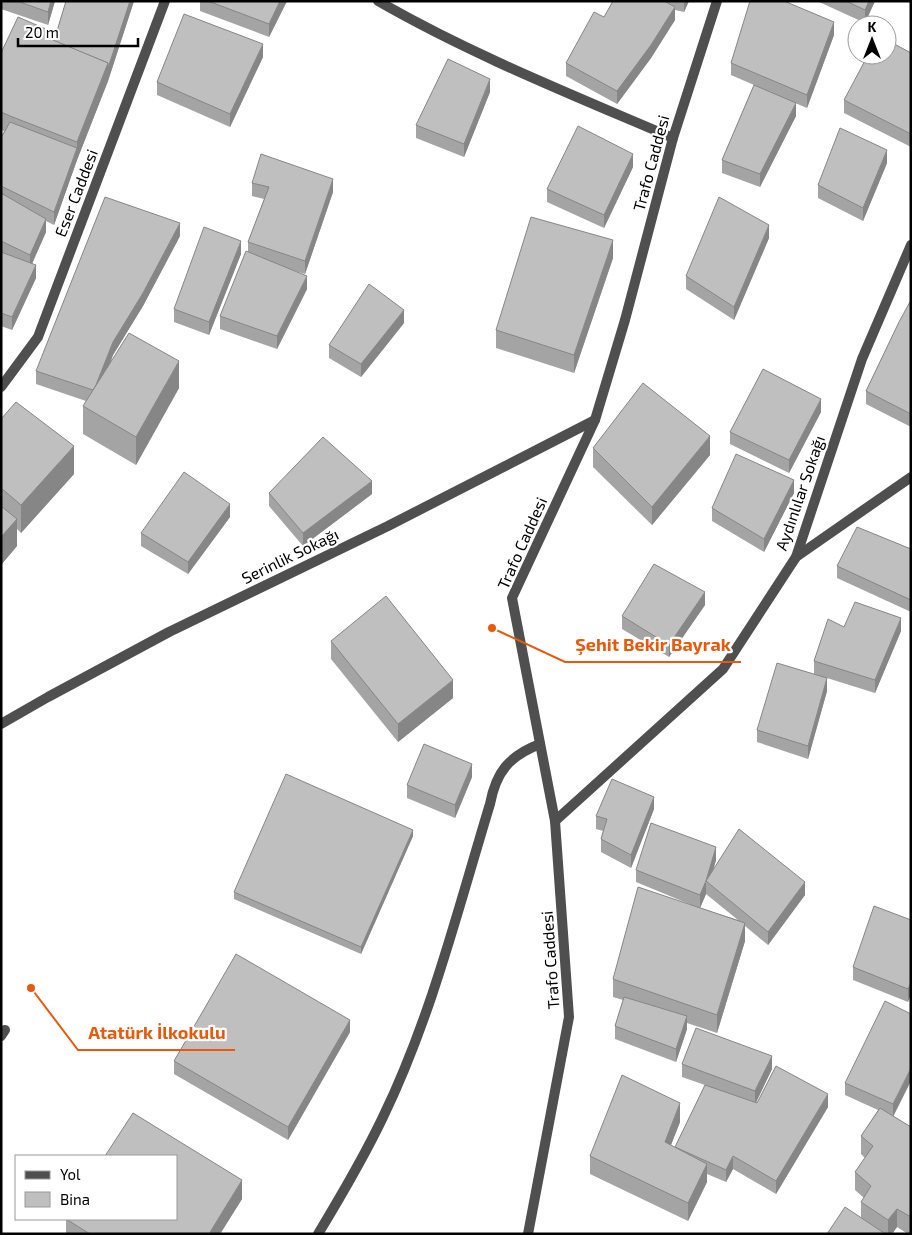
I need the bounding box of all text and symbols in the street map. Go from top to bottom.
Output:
scale bar [18,15,138,47]
north arrow [847,15,897,65]
text: K [868,18,877,35]
text: 20 m [25,23,59,41]
street label: Trafo Caddesi [629,113,672,213]
street label: Eser Caddesi [50,146,101,239]
street label: Aydınlılar Sokağı [771,433,828,553]
street label: Trafo Caddesi [493,494,550,592]
street label: Serinlik Sokağı [238,524,341,587]
callout: Şehit Bekir Bayrak [565,629,741,662]
text: Şehit Bekir Bayrak [575,633,731,656]
street label: Trafo Caddesi [537,910,562,1010]
callout: Atatürk İlkokulu [78,1017,235,1050]
text: Atatürk İlkokulu [88,1021,226,1043]
legend [15,1155,178,1220]
text: Yol [60,1165,81,1183]
text: Bina [60,1190,90,1208]

